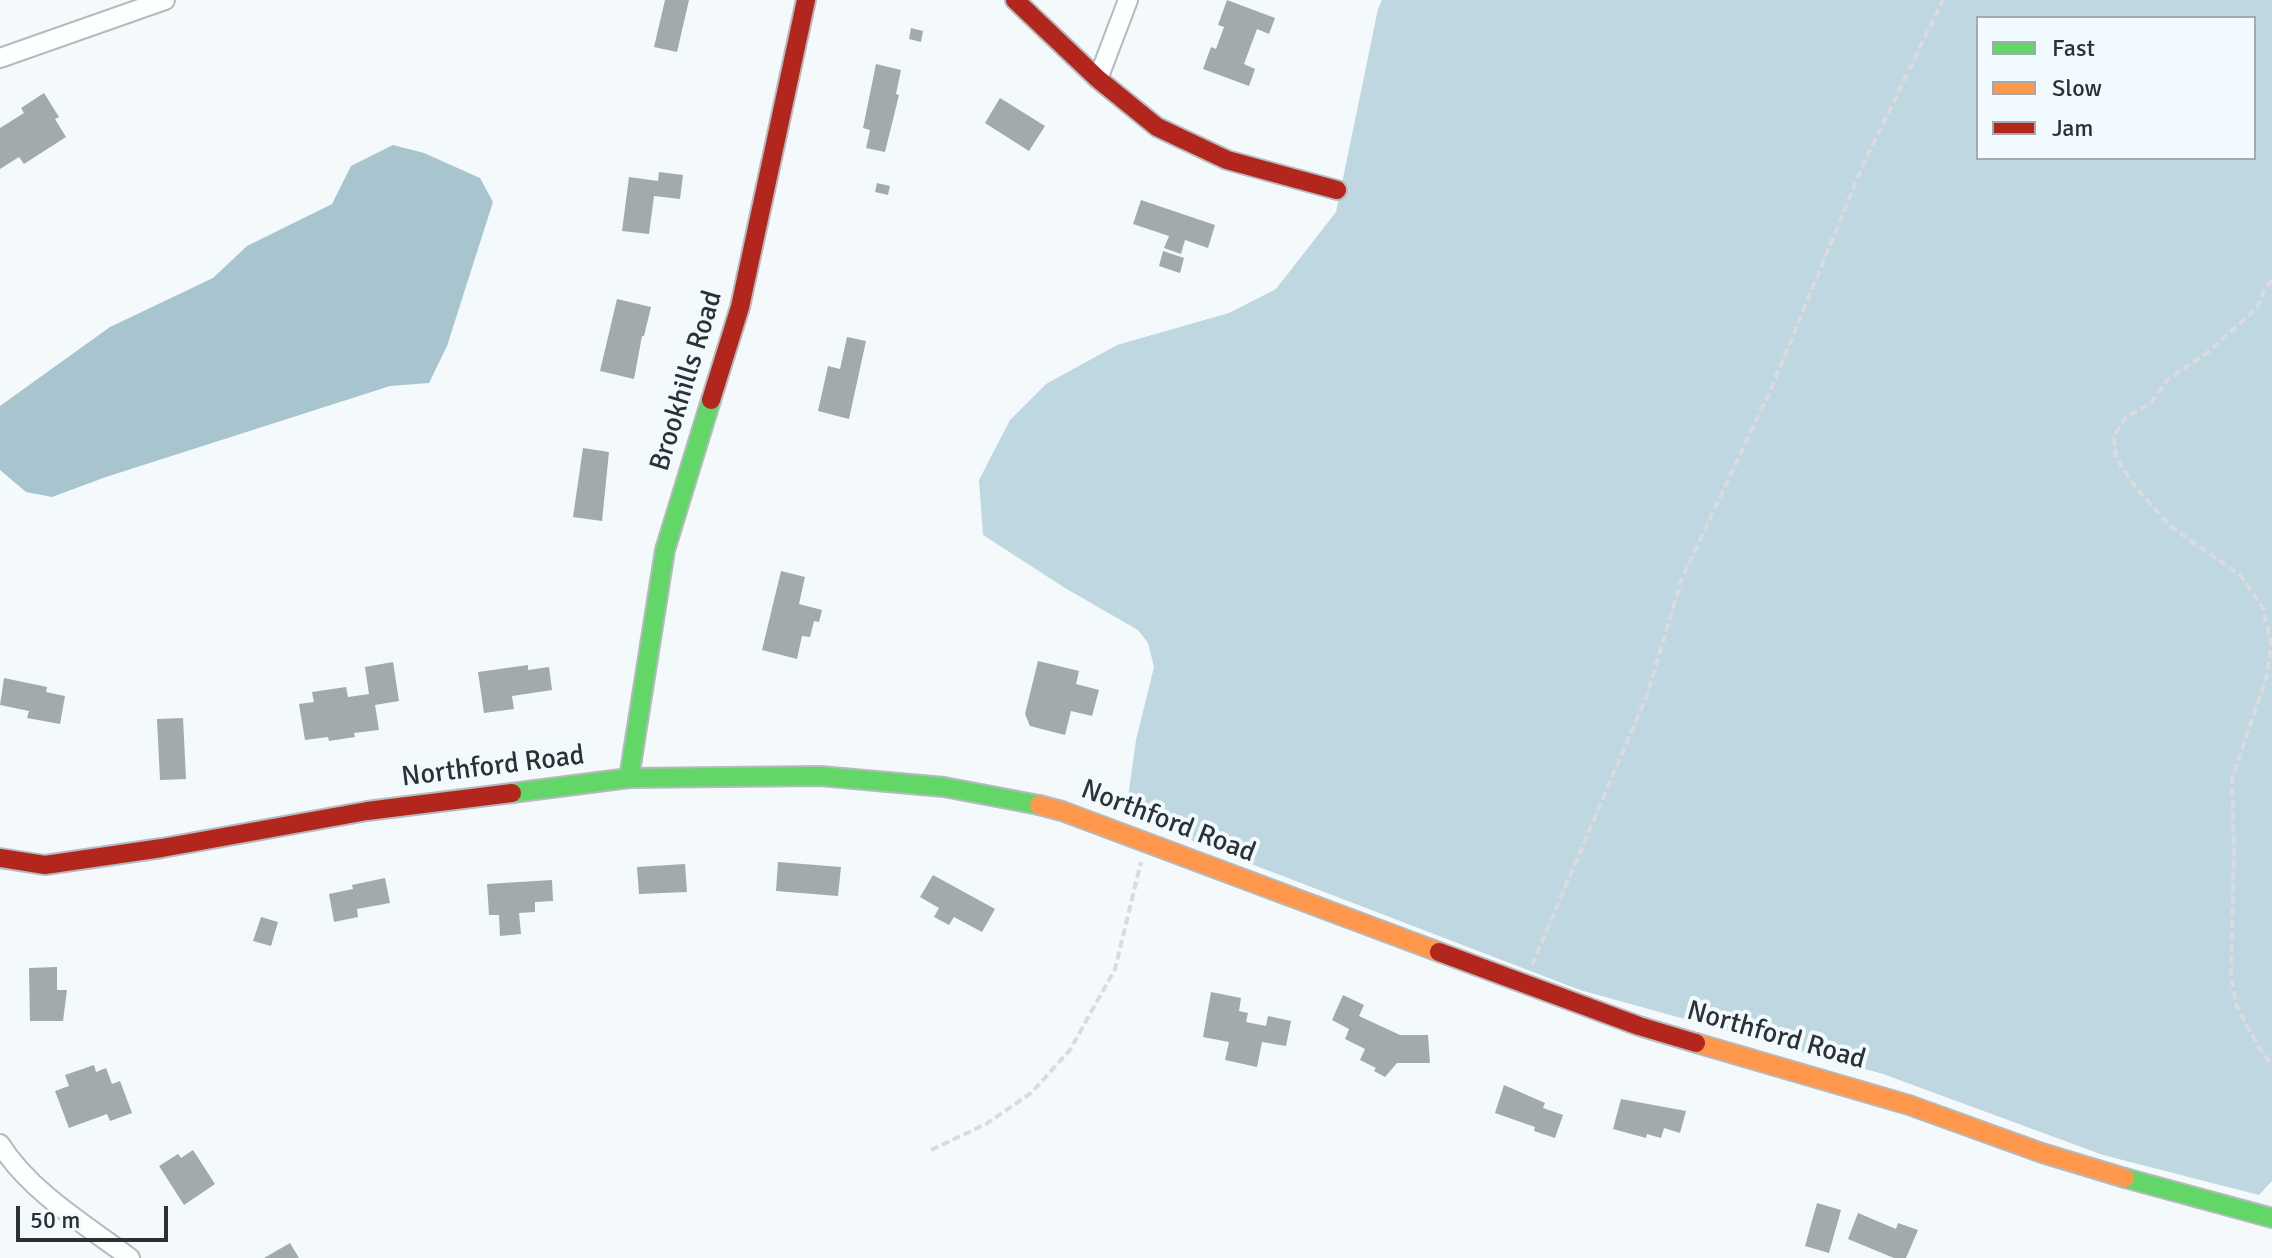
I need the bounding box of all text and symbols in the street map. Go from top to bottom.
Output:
legend [1976,16,2256,160]
text: Fast [2052,33,2095,63]
text: Slow [2052,73,2102,103]
text: Jam [2052,113,2093,143]
street label: Brookhills Road [644,287,730,475]
street label: Northford Road [400,739,586,795]
street label: Northford Road [1076,773,1260,871]
street label: Northford Road [1683,994,1869,1078]
scale bar [20,1190,172,1240]
text: 50 m [30,1205,80,1235]

